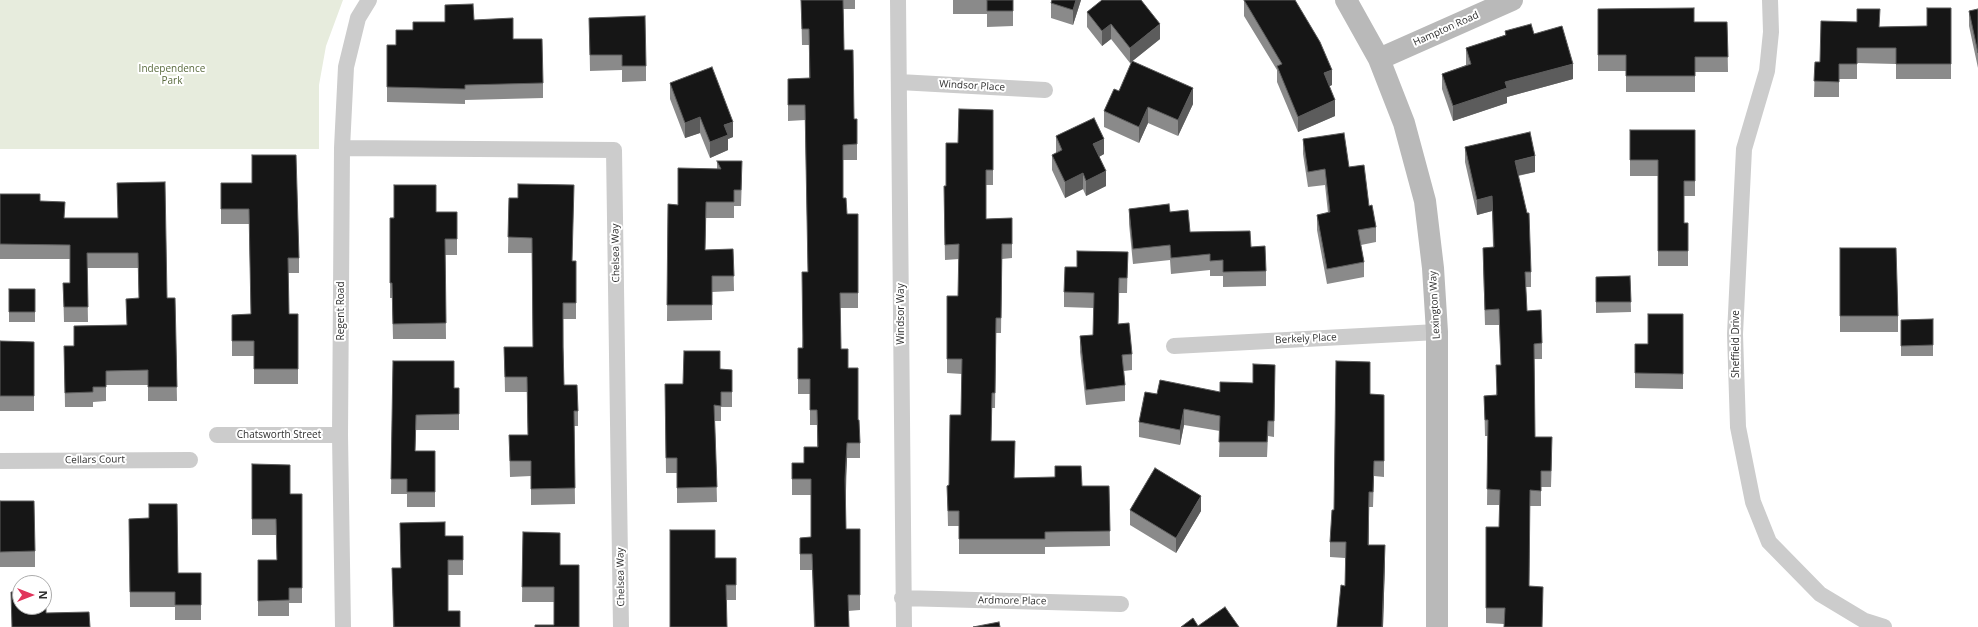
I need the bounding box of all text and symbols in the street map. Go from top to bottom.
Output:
street label: Hampton Road [1411,9,1481,49]
park label: Independence Park [139,63,205,86]
street label: Windsor Place [939,78,1005,94]
street label: Chelsea Way [609,223,623,283]
street label: Lexington Way [1427,271,1443,339]
street label: Regent Road [335,282,347,340]
street label: Windsor Way [895,283,907,345]
street label: Sheffield Drive [1730,310,1742,378]
street label: Berkely Place [1275,331,1337,347]
street label: Chatsworth Street [237,429,321,441]
street label: Cellars Court [65,453,125,467]
street label: Chelsea Way [614,547,628,607]
north arrow [12,575,52,615]
text: N [36,591,51,599]
street label: Ardmore Place [978,594,1046,608]

